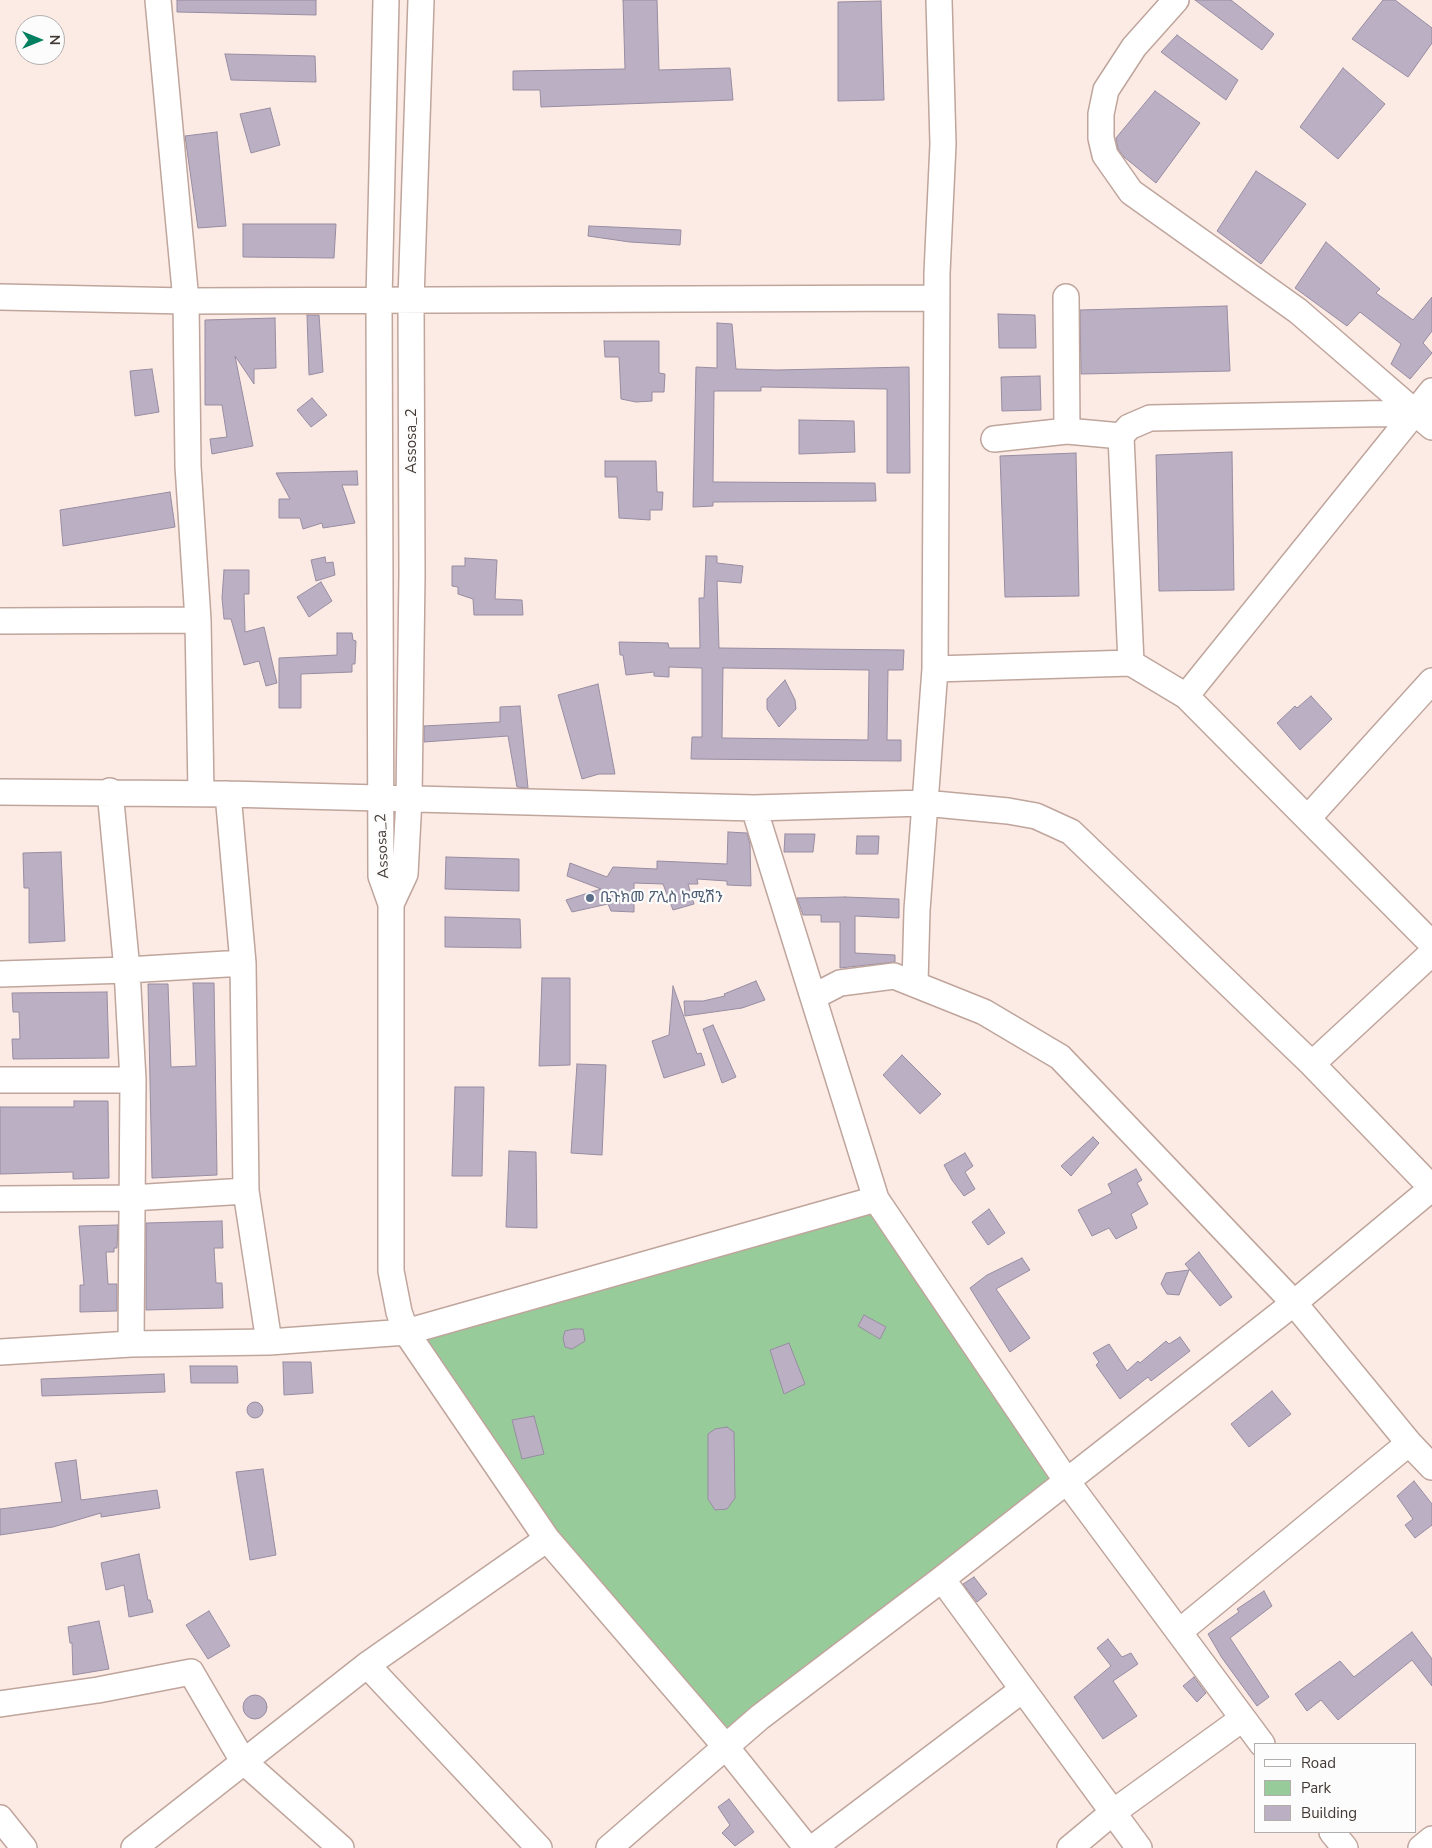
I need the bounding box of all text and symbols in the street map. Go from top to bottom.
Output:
north arrow [15,15,65,65]
text: N [45,35,64,45]
street label: Assosa_2 [403,408,421,474]
street label: Assosa_2 [372,813,394,879]
place label: ቤጉክመ ፖሊስ ኮሚሽን [600,889,723,907]
marker: ቤጉክመ ፖሊስ ኮሚሽን [584,892,596,904]
legend [1254,1743,1417,1833]
text: Road [1301,1753,1336,1773]
text: Park [1301,1778,1331,1798]
text: Building [1301,1803,1357,1823]

